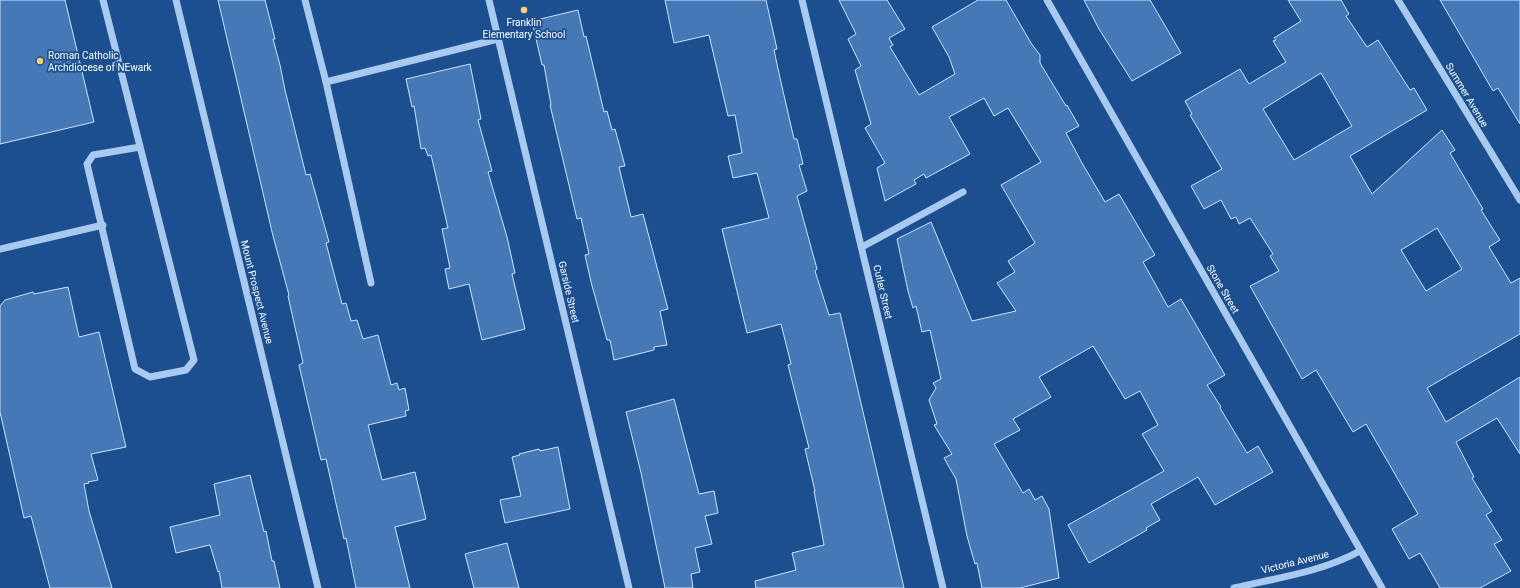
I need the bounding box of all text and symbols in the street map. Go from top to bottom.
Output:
marker: Franklin Elementary School [519,5,529,15]
place label: Franklin Elementary School [483,17,565,40]
place label: Roman Catholic Archdiocese of NEwark [48,50,153,73]
marker: Roman Catholic Archdiocese of NEwark [35,56,45,66]
street label: Summer Avenue [1444,61,1490,129]
street label: Mount Prospect Avenue [239,239,275,345]
street label: Garside Street [557,260,581,324]
street label: Stone Street [1205,263,1241,315]
street label: Cutler Street [871,264,895,320]
street label: Victoria Avenue [1260,548,1330,576]

